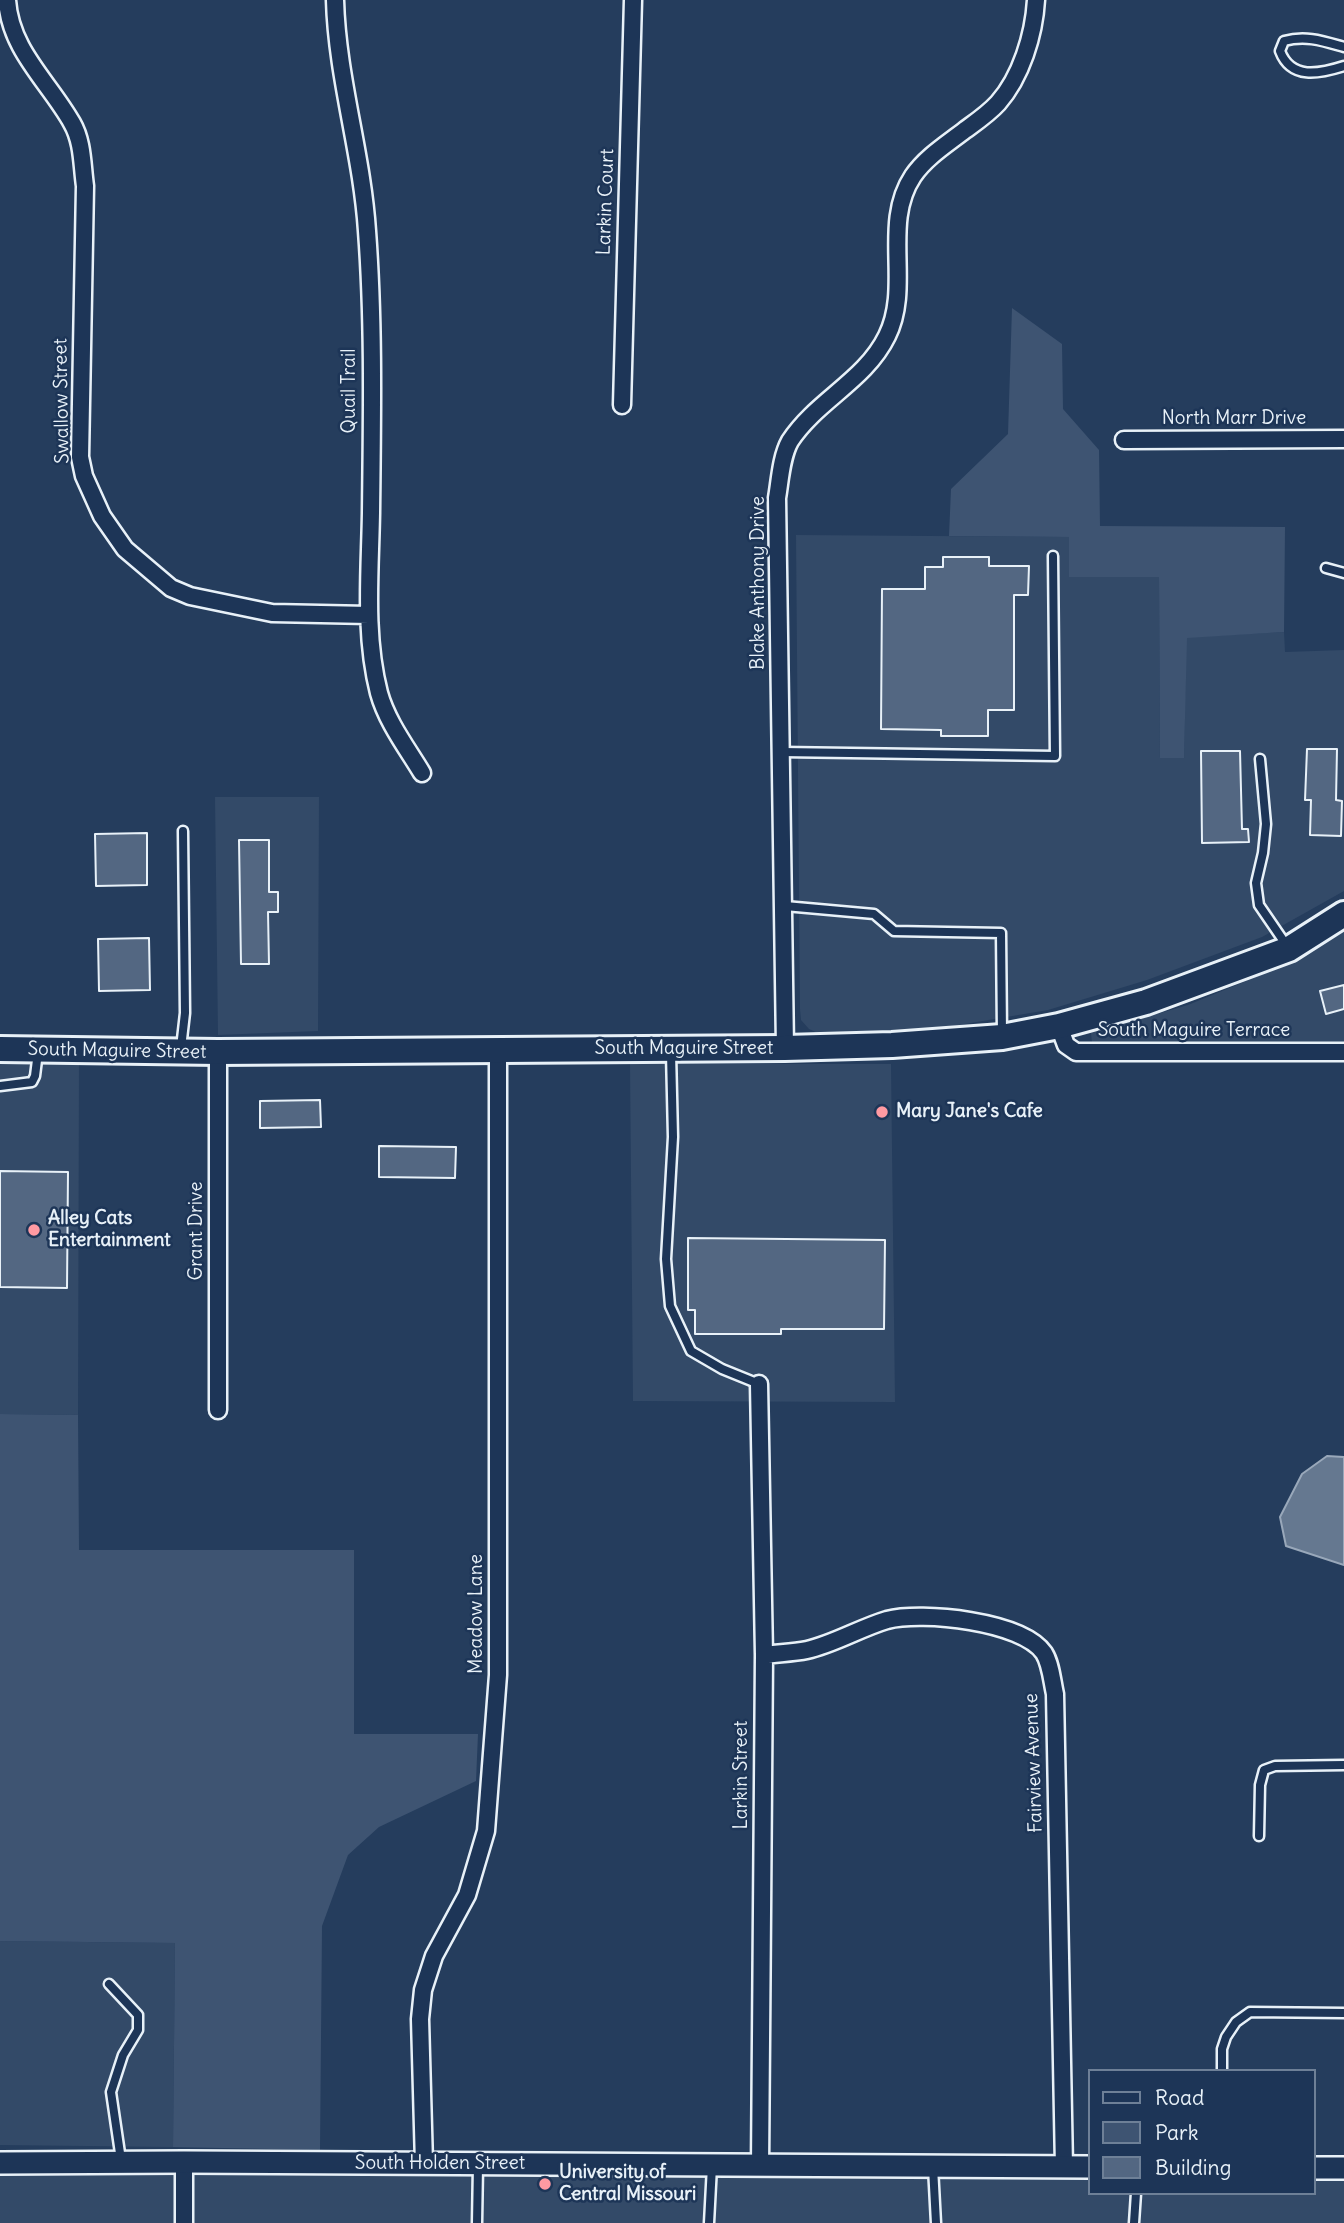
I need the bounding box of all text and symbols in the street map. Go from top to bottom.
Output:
street label: Larkin Court [593,148,619,256]
street label: Swallow Street [50,338,74,464]
street label: Quail Trail [339,349,361,433]
street label: North Marr Drive [1162,408,1306,430]
street label: Blake Anthony Drive [748,496,770,670]
street label: South Maguire Terrace [1098,1020,1290,1042]
street label: South Maguire Street [27,1038,207,1064]
street label: South Maguire Street [595,1038,773,1060]
place label: Mary Jane's Cafe [896,1101,1043,1123]
marker: Mary Jane's Cafe [874,1104,890,1120]
street label: Grant Drive [186,1182,208,1280]
place label: Alley Cats Entertainment [48,1208,171,1252]
marker: Alley Cats Entertainment [26,1222,42,1238]
street label: Meadow Lane [466,1554,488,1674]
street label: Fairview Avenue [1020,1693,1048,1833]
street label: Larkin Street [731,1721,753,1829]
legend [1088,2069,1316,2195]
text: Road [1155,2084,1204,2111]
text: Park [1155,2119,1198,2146]
street label: South Holden Street [355,2153,525,2175]
text: Building [1155,2154,1231,2181]
place label: University of Central Missouri [559,2162,696,2206]
marker: University of Central Missouri [537,2176,553,2192]

